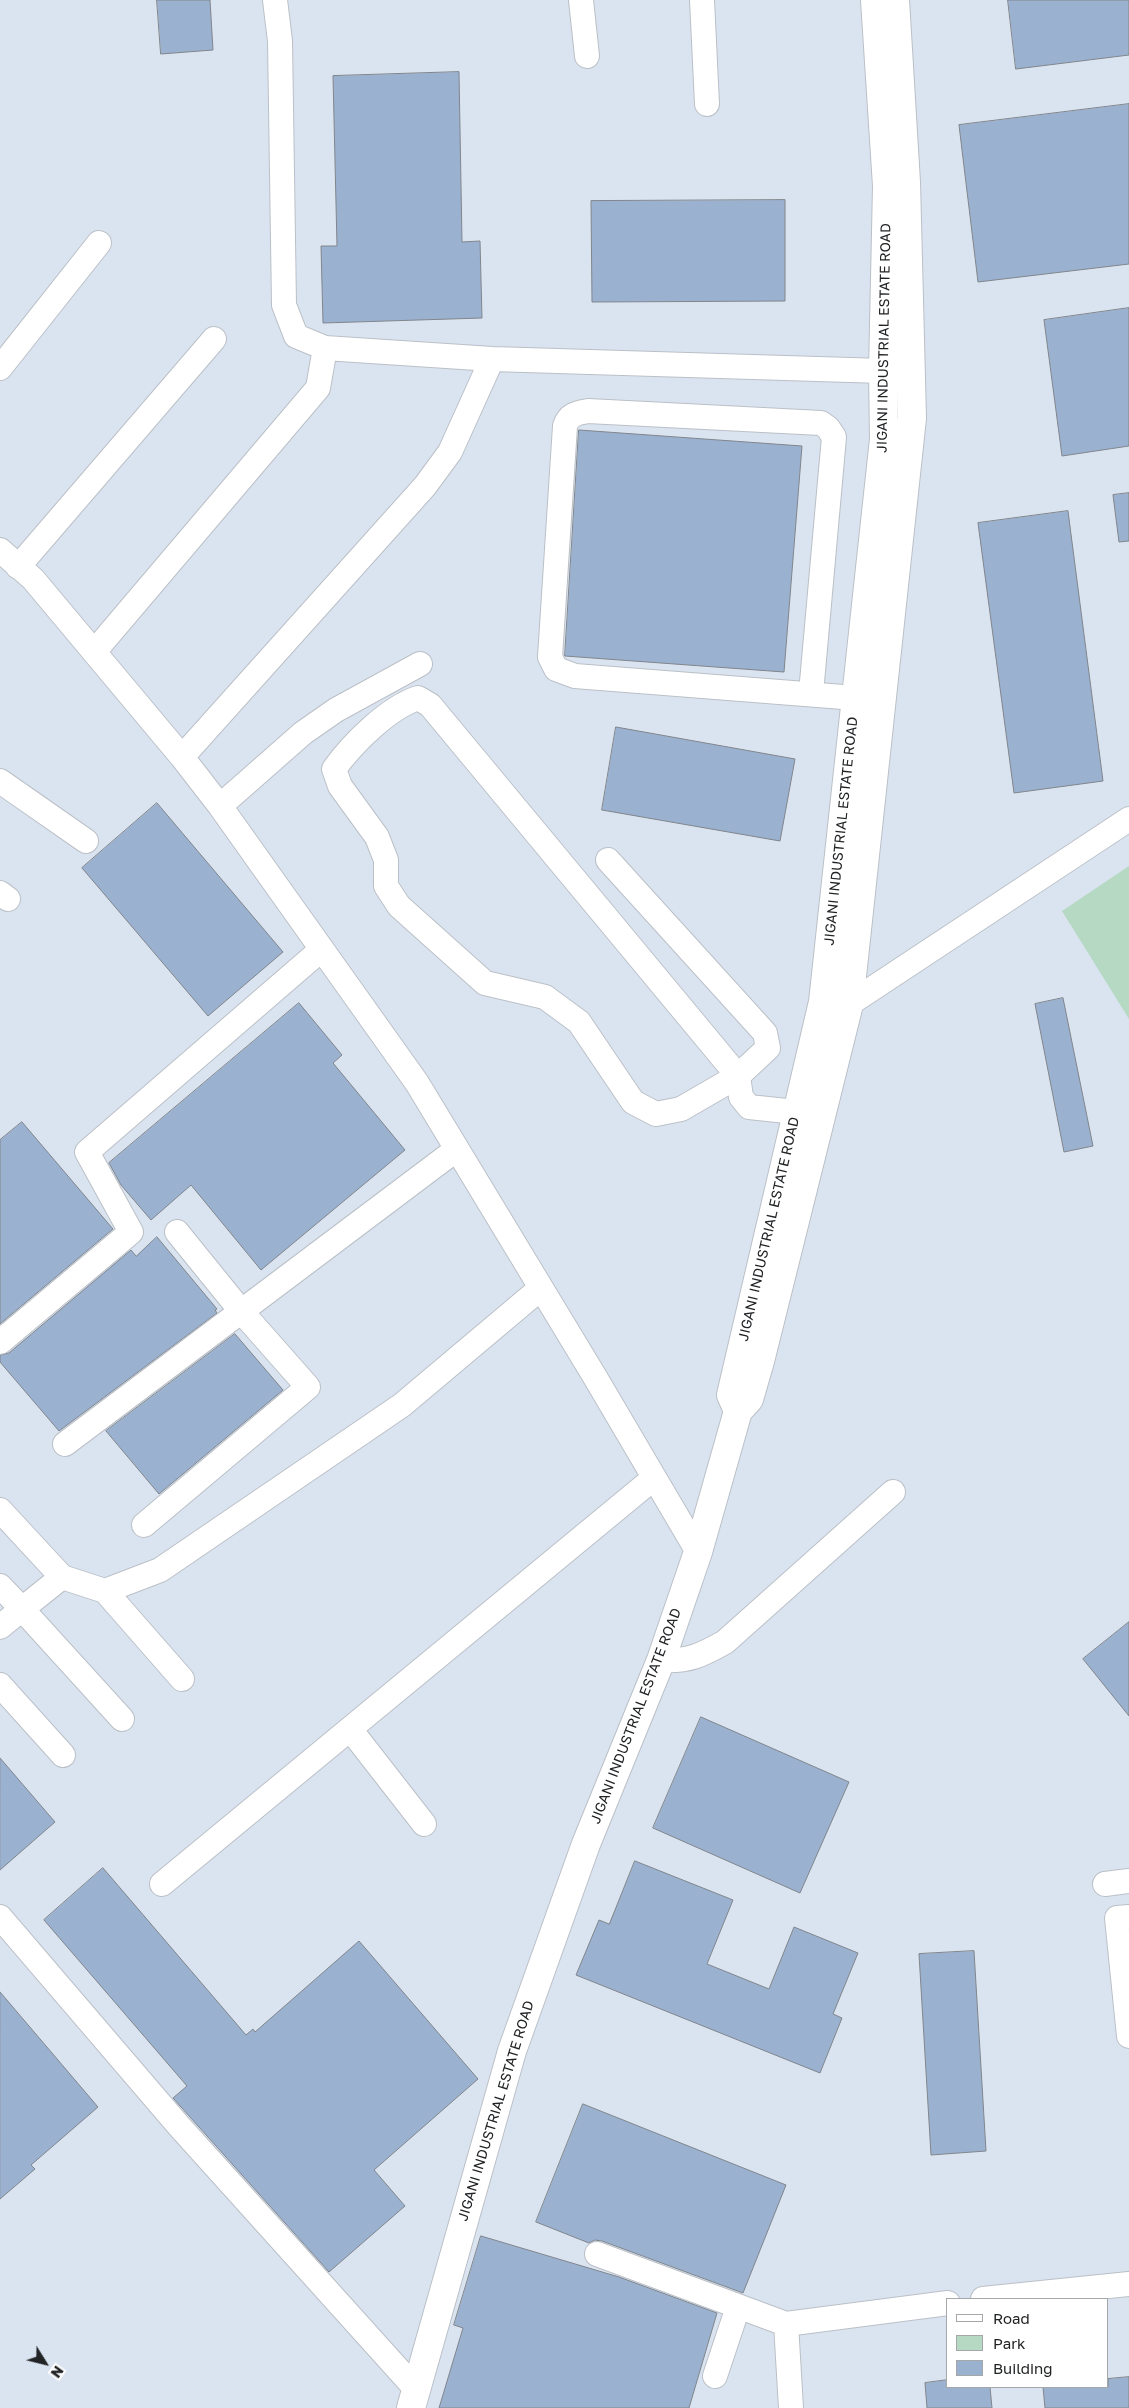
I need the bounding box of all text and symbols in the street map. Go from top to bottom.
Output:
street label: JIGANI INDUSTRIAL ESTATE ROAD [874,223,894,453]
street label: JIGANI INDUSTRIAL ESTATE ROAD [821,716,861,946]
street label: JIGANI INDUSTRIAL ESTATE ROAD [735,1115,803,1343]
street label: JIGANI INDUSTRIAL ESTATE ROAD [587,1606,685,1826]
street label: JIGANI INDUSTRIAL ESTATE ROAD [454,1999,538,2223]
legend [946,2298,1109,2388]
text: Road [993,2309,1030,2327]
text: Park [993,2334,1025,2352]
north arrow [20,2338,70,2388]
text: Building [993,2359,1053,2377]
text: N [48,2363,68,2381]

